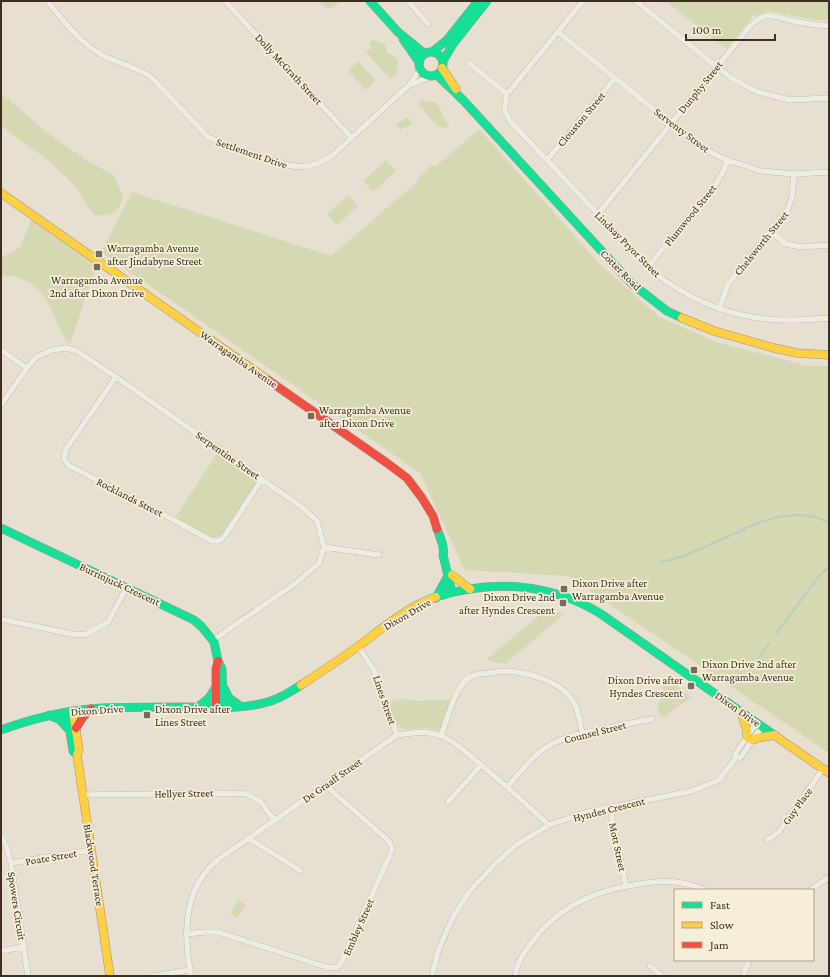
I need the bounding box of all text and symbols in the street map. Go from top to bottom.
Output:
scale bar [686,16,775,42]
text: 100 m [692,23,722,37]
street label: Dolly McGrath Street [252,31,325,108]
street label: Dunphy Street [675,58,726,116]
street label: Clouston Street [555,89,608,149]
street label: Serventy Street [651,105,712,156]
street label: Settlement Drive [215,135,289,171]
street label: Plumwood Street [662,182,719,248]
street label: Chelsworth Street [731,208,791,278]
street label: Lindsay Pryor Street [592,209,664,280]
place label: Warragamba Avenue after Jindabyne Street [107,242,202,268]
street label: Cotter Road [598,247,644,293]
marker: Warragamba Avenue after Jindabyne Street [94,249,104,259]
marker: Warragamba Avenue 2nd after Dixon Drive [92,262,102,272]
place label: Warragamba Avenue 2nd after Dixon Drive [50,274,144,299]
street label: Warragamba Avenue [197,328,280,391]
place label: Warragamba Avenue after Dixon Drive [319,404,411,429]
marker: Warragamba Avenue after Dixon Drive [306,411,316,421]
street label: Serpentine Street [193,428,263,483]
street label: Rocklands Street [95,475,166,519]
street label: Burrinjuck Crescent [78,560,162,609]
place label: Dixon Drive after Warragamba Avenue [572,577,664,603]
marker: Dixon Drive after Warragamba Avenue [559,584,569,594]
place label: Dixon Drive 2nd after Hyndes Crescent [459,591,555,617]
street label: Dixon Drive [381,596,433,632]
marker: Dixon Drive 2nd after Hyndes Crescent [558,598,568,608]
place label: Dixon Drive 2nd after Warragamba Avenue [702,658,796,684]
marker: Dixon Drive 2nd after Warragamba Avenue [689,665,699,675]
street label: Lines Street [371,674,399,727]
place label: Dixon Drive after Hyndes Crescent [608,674,683,700]
marker: Dixon Drive after Hyndes Crescent [686,681,696,691]
street label: Dixon Drive [713,689,763,729]
street label: Dixon Drive [70,702,124,718]
place label: Dixon Drive after Lines Street [155,703,230,728]
marker: Dixon Drive after Lines Street [142,710,152,720]
street label: Counsel Street [563,718,628,746]
street label: De Graaff Street [300,755,364,805]
street label: Guy Place [780,785,815,827]
street label: Hellyer Street [154,786,214,801]
street label: Hyndes Crescent [572,794,647,825]
street label: Mott Street [607,821,629,873]
street label: Blackwood Terrace [82,823,106,907]
street label: Poate Street [24,847,78,867]
street label: Spowers Circuit [5,871,28,942]
legend [674,889,814,961]
street label: Embley Street [340,896,377,958]
text: Fast [710,898,731,912]
text: Slow [710,918,734,932]
text: Jam [709,938,729,952]

